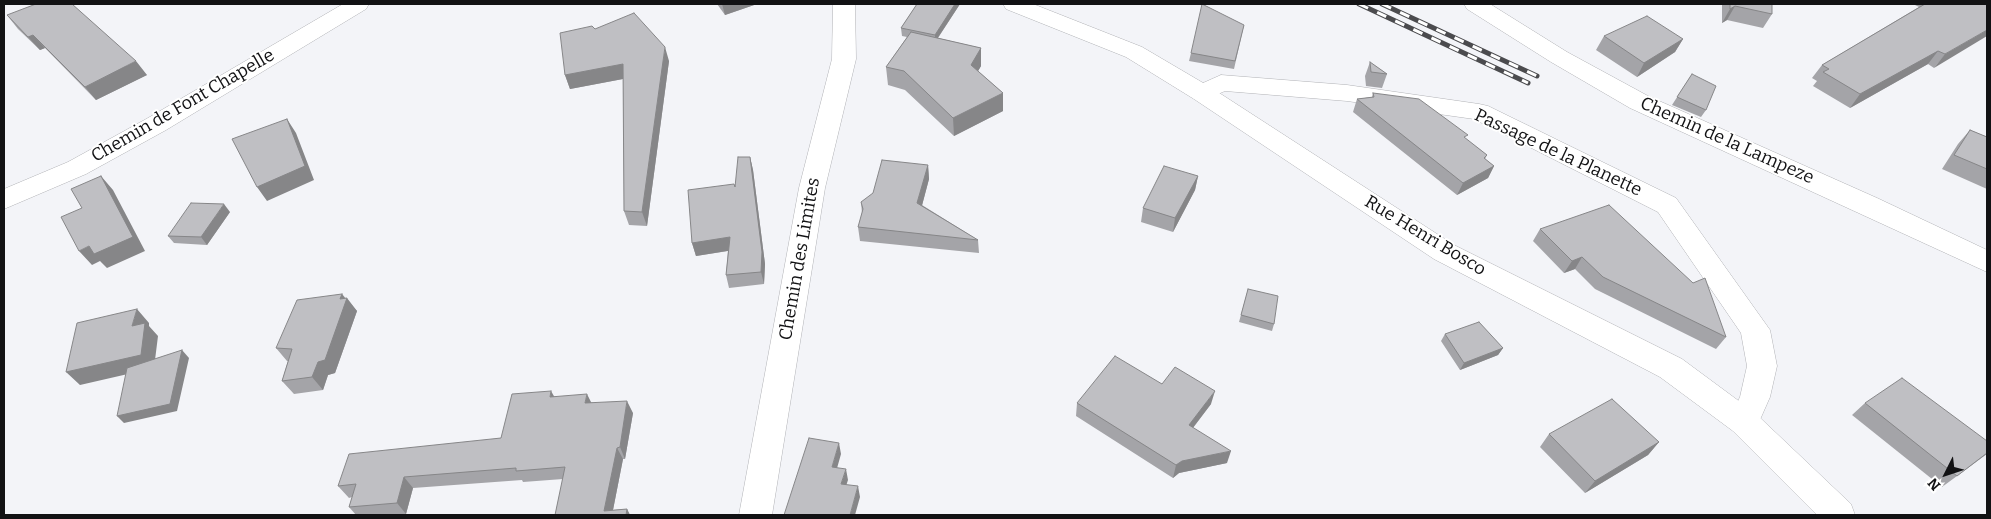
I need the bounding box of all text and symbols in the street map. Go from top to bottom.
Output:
street label: Chemin de Font Chapelle [88,45,278,167]
street label: Chemin de la Lampeze [1637,93,1817,189]
street label: Passage de la Planette [1471,105,1645,201]
street label: Chemin des Limites [775,176,825,342]
street label: Rue Henri Bosco [1360,191,1490,281]
north arrow [1921,449,1971,499]
text: N [1924,475,1944,494]

